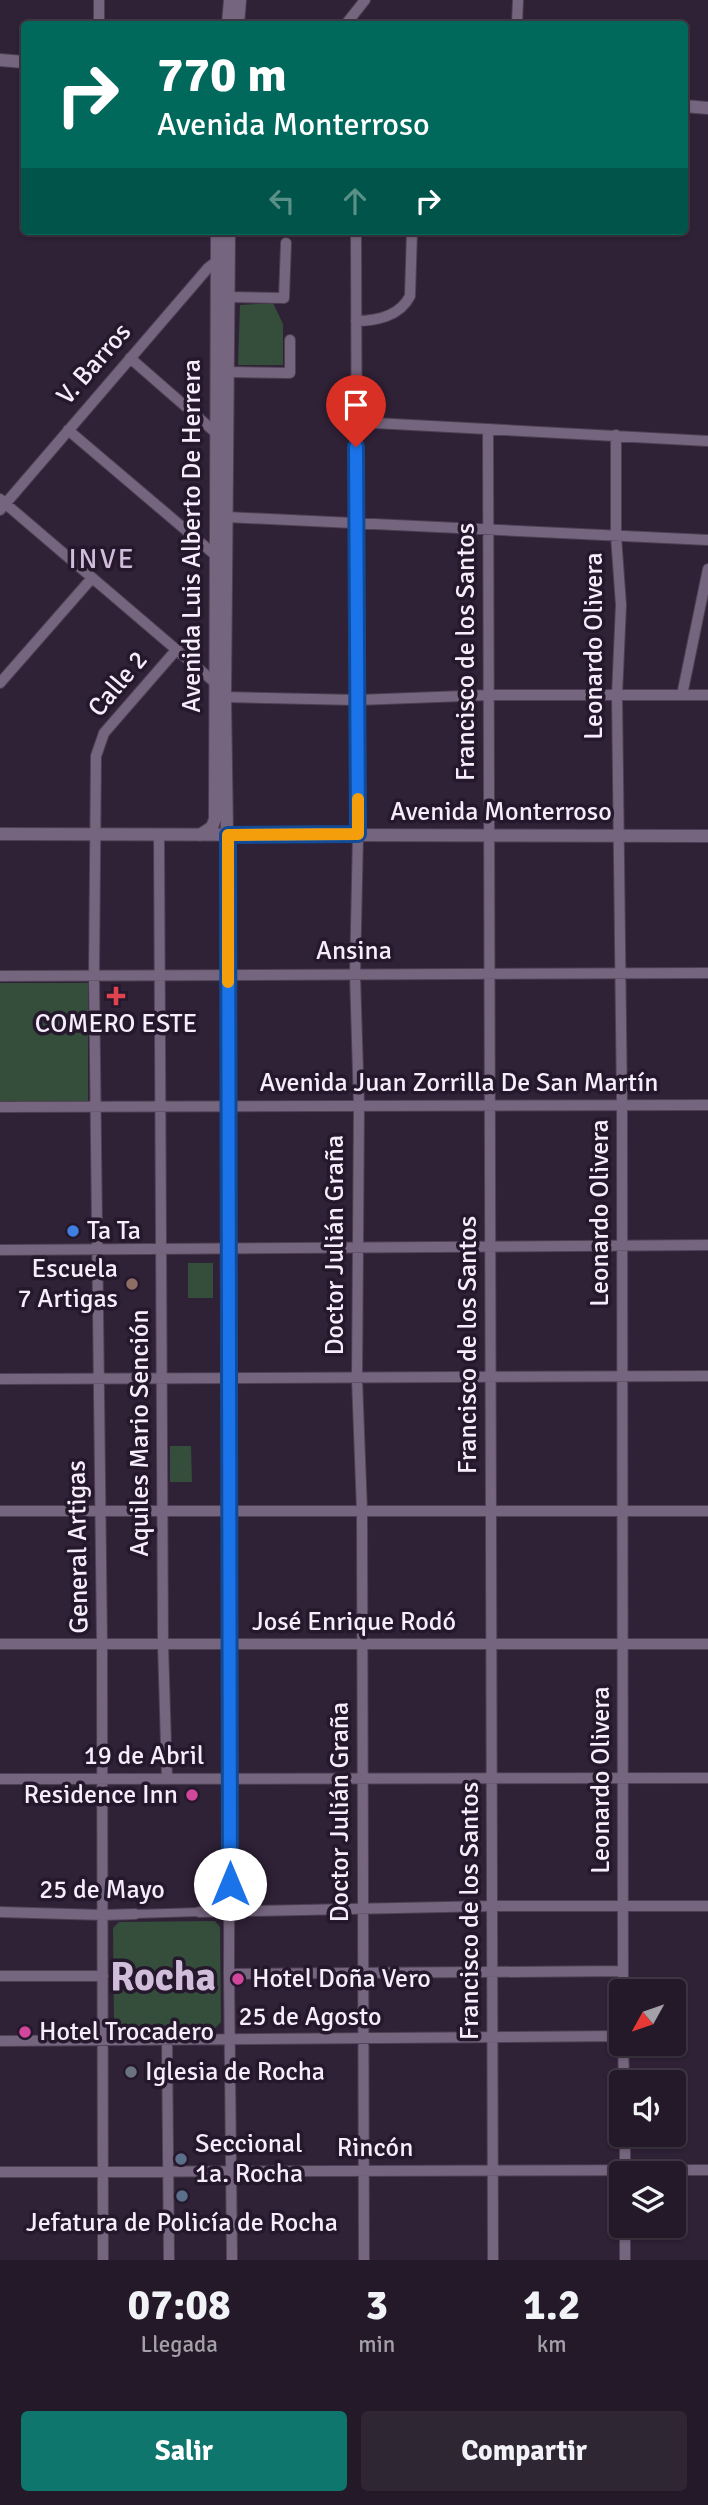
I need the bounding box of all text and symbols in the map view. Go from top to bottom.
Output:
text: 770 m [157,45,287,105]
icon: right [42,49,133,140]
text: Avenida Monterroso [157,105,430,144]
icon: left [263,182,301,220]
icon: ahead [336,182,374,220]
icon: right [409,182,447,220]
street label: V. Barros [50,317,138,411]
street label: Avenida Luis Alberto De Herrera [176,359,208,713]
pin [326,375,386,447]
icon: arrive [337,386,375,424]
street label: Francisco de los Santos [450,523,482,781]
district label: INVE [68,542,136,576]
street label: Leonardo Olivera [578,552,610,740]
street label: Calle 2 [81,645,155,723]
street label: Avenida Monterroso [390,796,612,828]
street label: Ansina [316,935,392,967]
marker: COMERO ESTE [106,986,126,1006]
place label: COMERO ESTE [35,1008,197,1040]
street label: Avenida Juan Zorrilla De San Martín [260,1067,658,1099]
street label: Leonardo Olivera [584,1119,616,1307]
street label: Doctor Julián Graña [319,1135,351,1355]
place label: Ta Ta [87,1215,141,1247]
street label: Francisco de los Santos [452,1216,484,1474]
marker: Ta Ta [65,1223,81,1239]
place label: Escuela 7 Artigas [18,1253,118,1315]
marker: Escuela 7 Artigas [124,1276,140,1292]
street label: Aquiles Mario Sención [124,1309,156,1557]
street label: General Artigas [60,1460,96,1634]
street label: José Enrique Rodó [252,1606,456,1638]
street label: Leonardo Olivera [585,1686,617,1874]
street label: Doctor Julián Graña [324,1702,356,1922]
street label: 19 de Abril [84,1740,204,1772]
place label: Residence Inn [23,1779,178,1811]
street label: Francisco de los Santos [454,1782,486,2040]
marker: Residence Inn [184,1787,200,1803]
position arrow [193,1847,267,1921]
street label: 25 de Mayo [39,1874,165,1906]
district label: Rocha [110,1952,216,2002]
place label: Hotel Doña Vero [252,1963,431,1995]
marker: Hotel Doña Vero [230,1971,246,1987]
north arrow [609,1979,686,2056]
map controls [609,1979,686,2238]
street label: 25 de Agosto [238,2001,382,2033]
place label: Hotel Trocadero [39,2016,214,2048]
marker: Hotel Trocadero [17,2024,33,2040]
place label: Iglesia de Rocha [145,2056,325,2088]
marker: Iglesia de Rocha [123,2064,139,2080]
button: sound [609,2070,686,2147]
place label: Seccional 1a. Rocha [195,2128,303,2190]
street label: Rincón [337,2132,413,2164]
marker: Seccional 1a. Rocha [173,2151,189,2167]
button: layers [609,2161,686,2238]
marker: Jefatura de Policía de Rocha [174,2188,190,2204]
place label: Jefatura de Policía de Rocha [26,2207,338,2239]
text: 07:08 [128,2280,231,2331]
text: 3 [366,2280,388,2331]
text: 1.2 [523,2280,580,2331]
text: Llegada [140,2330,218,2359]
text: min [358,2330,395,2359]
text: km [537,2330,567,2359]
button: Salir [21,2411,347,2491]
button: Compartir [361,2411,687,2491]

